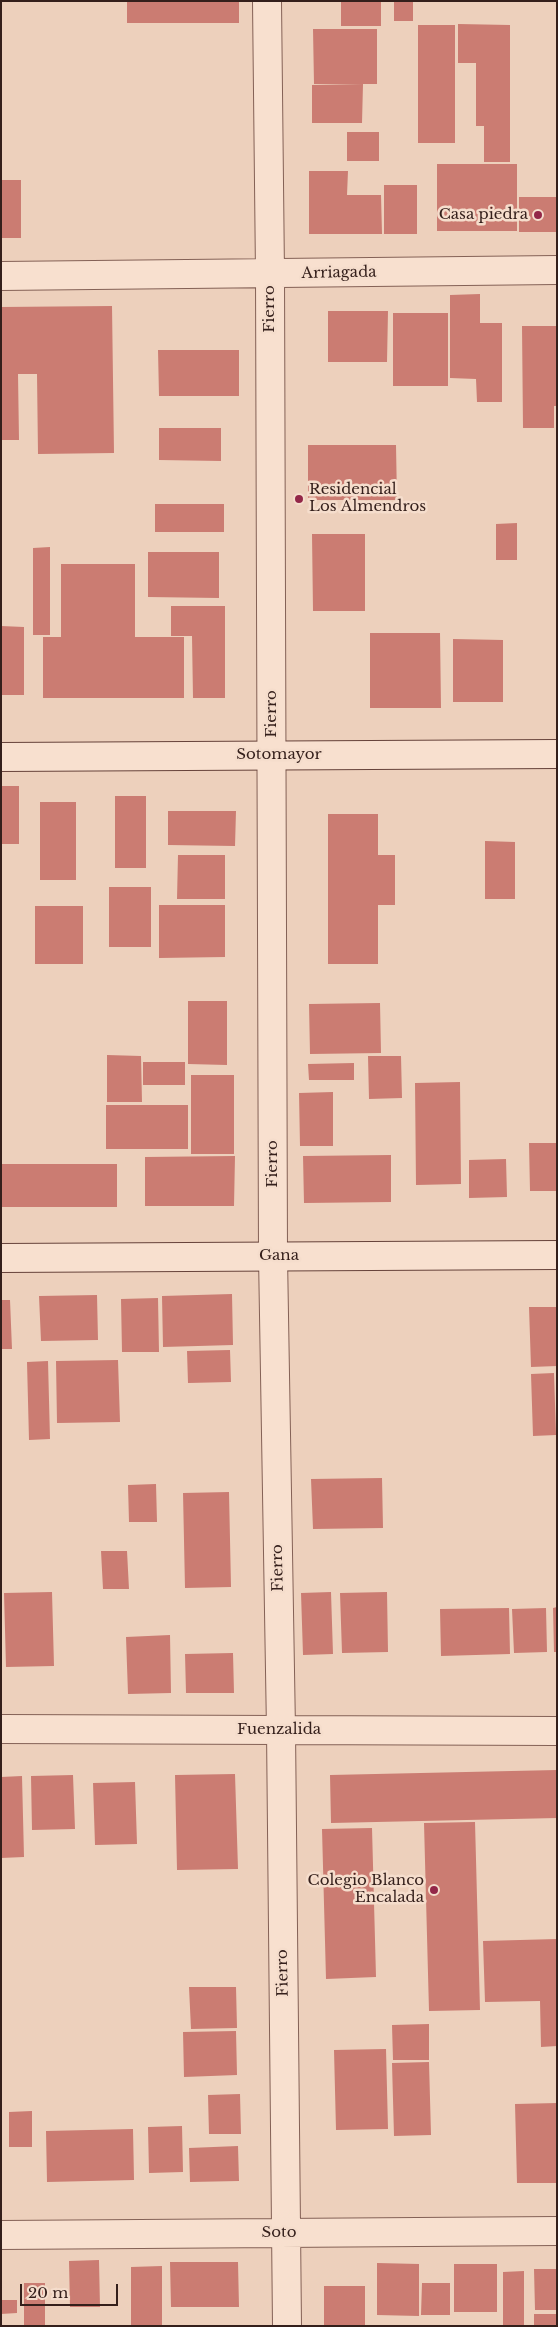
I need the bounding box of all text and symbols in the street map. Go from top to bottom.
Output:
place label: Casa piedra [439,206,528,224]
marker: Casa piedra [532,209,544,221]
street label: Arriagada [301,263,377,283]
street label: Fierro [261,285,279,333]
place label: Residencial Los Almendros [309,481,426,516]
marker: Residencial Los Almendros [293,493,305,505]
street label: Fierro [263,690,281,738]
street label: Sotomayor [236,746,322,764]
street label: Fierro [264,1140,282,1188]
street label: Gana [259,1247,299,1265]
street label: Fierro [269,1544,287,1592]
street label: Fuenzalida [237,1721,321,1739]
place label: Colegio Blanco Encalada [308,1872,424,1907]
marker: Colegio Blanco Encalada [428,1884,440,1896]
street label: Fierro [274,1949,292,1997]
street label: Soto [262,2224,296,2242]
scale bar [22,2274,120,2306]
text: 20 m [28,2283,68,2302]

